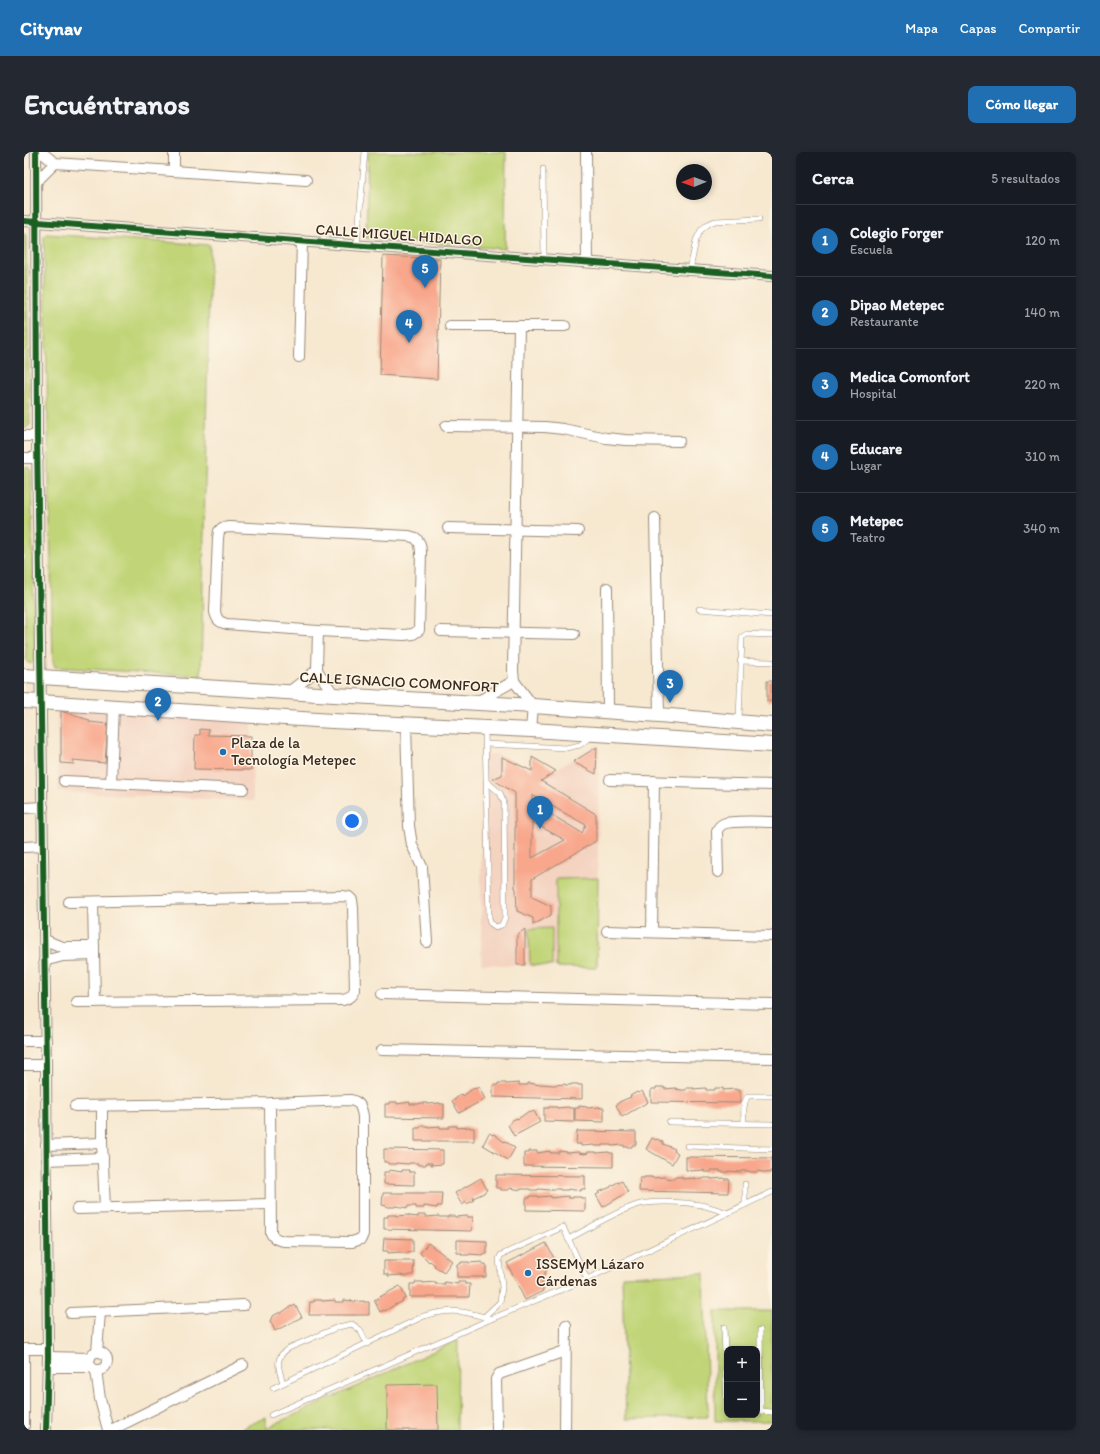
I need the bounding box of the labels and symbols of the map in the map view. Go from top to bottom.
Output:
north arrow [676,164,712,200]
street label: CALLE MIGUEL HIDALGO [315,220,483,250]
pin: 5 [412,255,438,288]
pin: 4 [396,310,422,343]
street label: CALLE IGNACIO COMONFORT [299,668,500,696]
pin: 3 [657,670,683,703]
pin: 2 [145,688,171,721]
place label: Plaza de la Tecnología Metepec [231,734,356,769]
marker: Plaza de la Tecnología Metepec [218,747,228,757]
pin: 1 [527,796,553,829]
your location [342,811,362,831]
place label: ISSEMyM Lázaro Cárdenas [536,1255,644,1290]
marker: ISSEMyM Lázaro Cárdenas [523,1268,533,1278]

